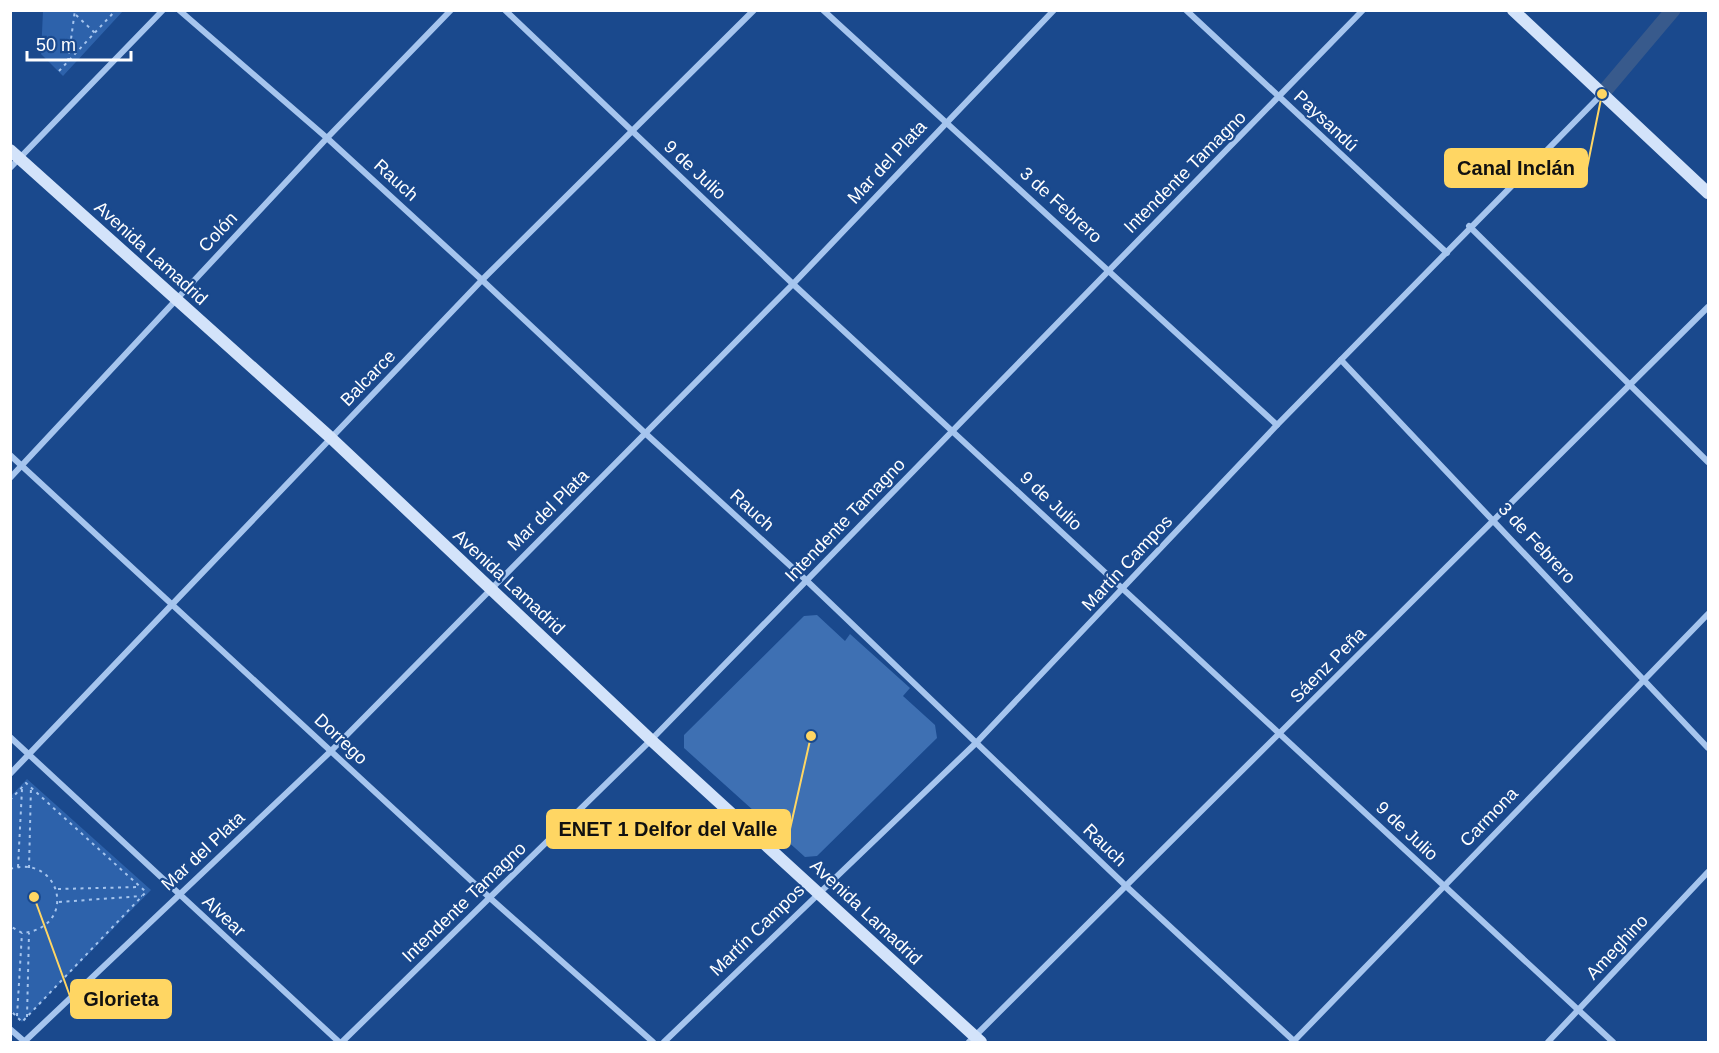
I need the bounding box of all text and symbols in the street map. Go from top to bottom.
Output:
scale bar [27,24,130,62]
text: 50 m [36,35,76,55]
street label: Paysandú [1290,86,1362,156]
street label: Intendente Tamagno [1120,107,1250,237]
street label: Mar del Plata [844,116,931,208]
street label: 9 de Julio [660,136,730,204]
callout: Canal Inclán [1445,149,1587,187]
street label: Rauch [370,155,422,205]
text: Canal Inclán [1457,157,1575,179]
street label: 3 de Febrero [1016,163,1106,247]
street label: Avenida Lamadrid [91,197,211,309]
street label: Colón [195,208,241,256]
street label: Balcarce [336,346,400,410]
street label: Intendente Tamagno [781,454,909,586]
street label: Mar del Plata [503,465,593,555]
street label: 9 de Julio [1016,467,1086,535]
street label: Rauch [726,485,778,535]
street label: 3 de Febrero [1495,498,1579,588]
street label: Martín Campos [1078,511,1176,615]
street label: Avenida Lamadrid [449,525,569,639]
street label: Sáenz Peña [1286,623,1370,707]
street label: Dorrego [310,710,372,768]
street label: Carmona [1456,783,1523,851]
street label: 9 de Julio [1372,797,1442,865]
street label: Mar del Plata [157,807,249,894]
callout: ENET 1 Delfor del Valle [547,810,790,848]
text: ENET 1 Delfor del Valle [559,818,777,840]
street label: Rauch [1079,820,1131,870]
street label: Intendente Tamagno [398,838,530,966]
street label: Avenida Lamadrid [806,855,926,969]
street label: Martín Campos [706,880,808,980]
street label: Alvear [199,891,249,941]
street label: Ameghino [1582,911,1652,983]
callout: Glorieta [71,980,171,1018]
text: Glorieta [83,988,160,1010]

